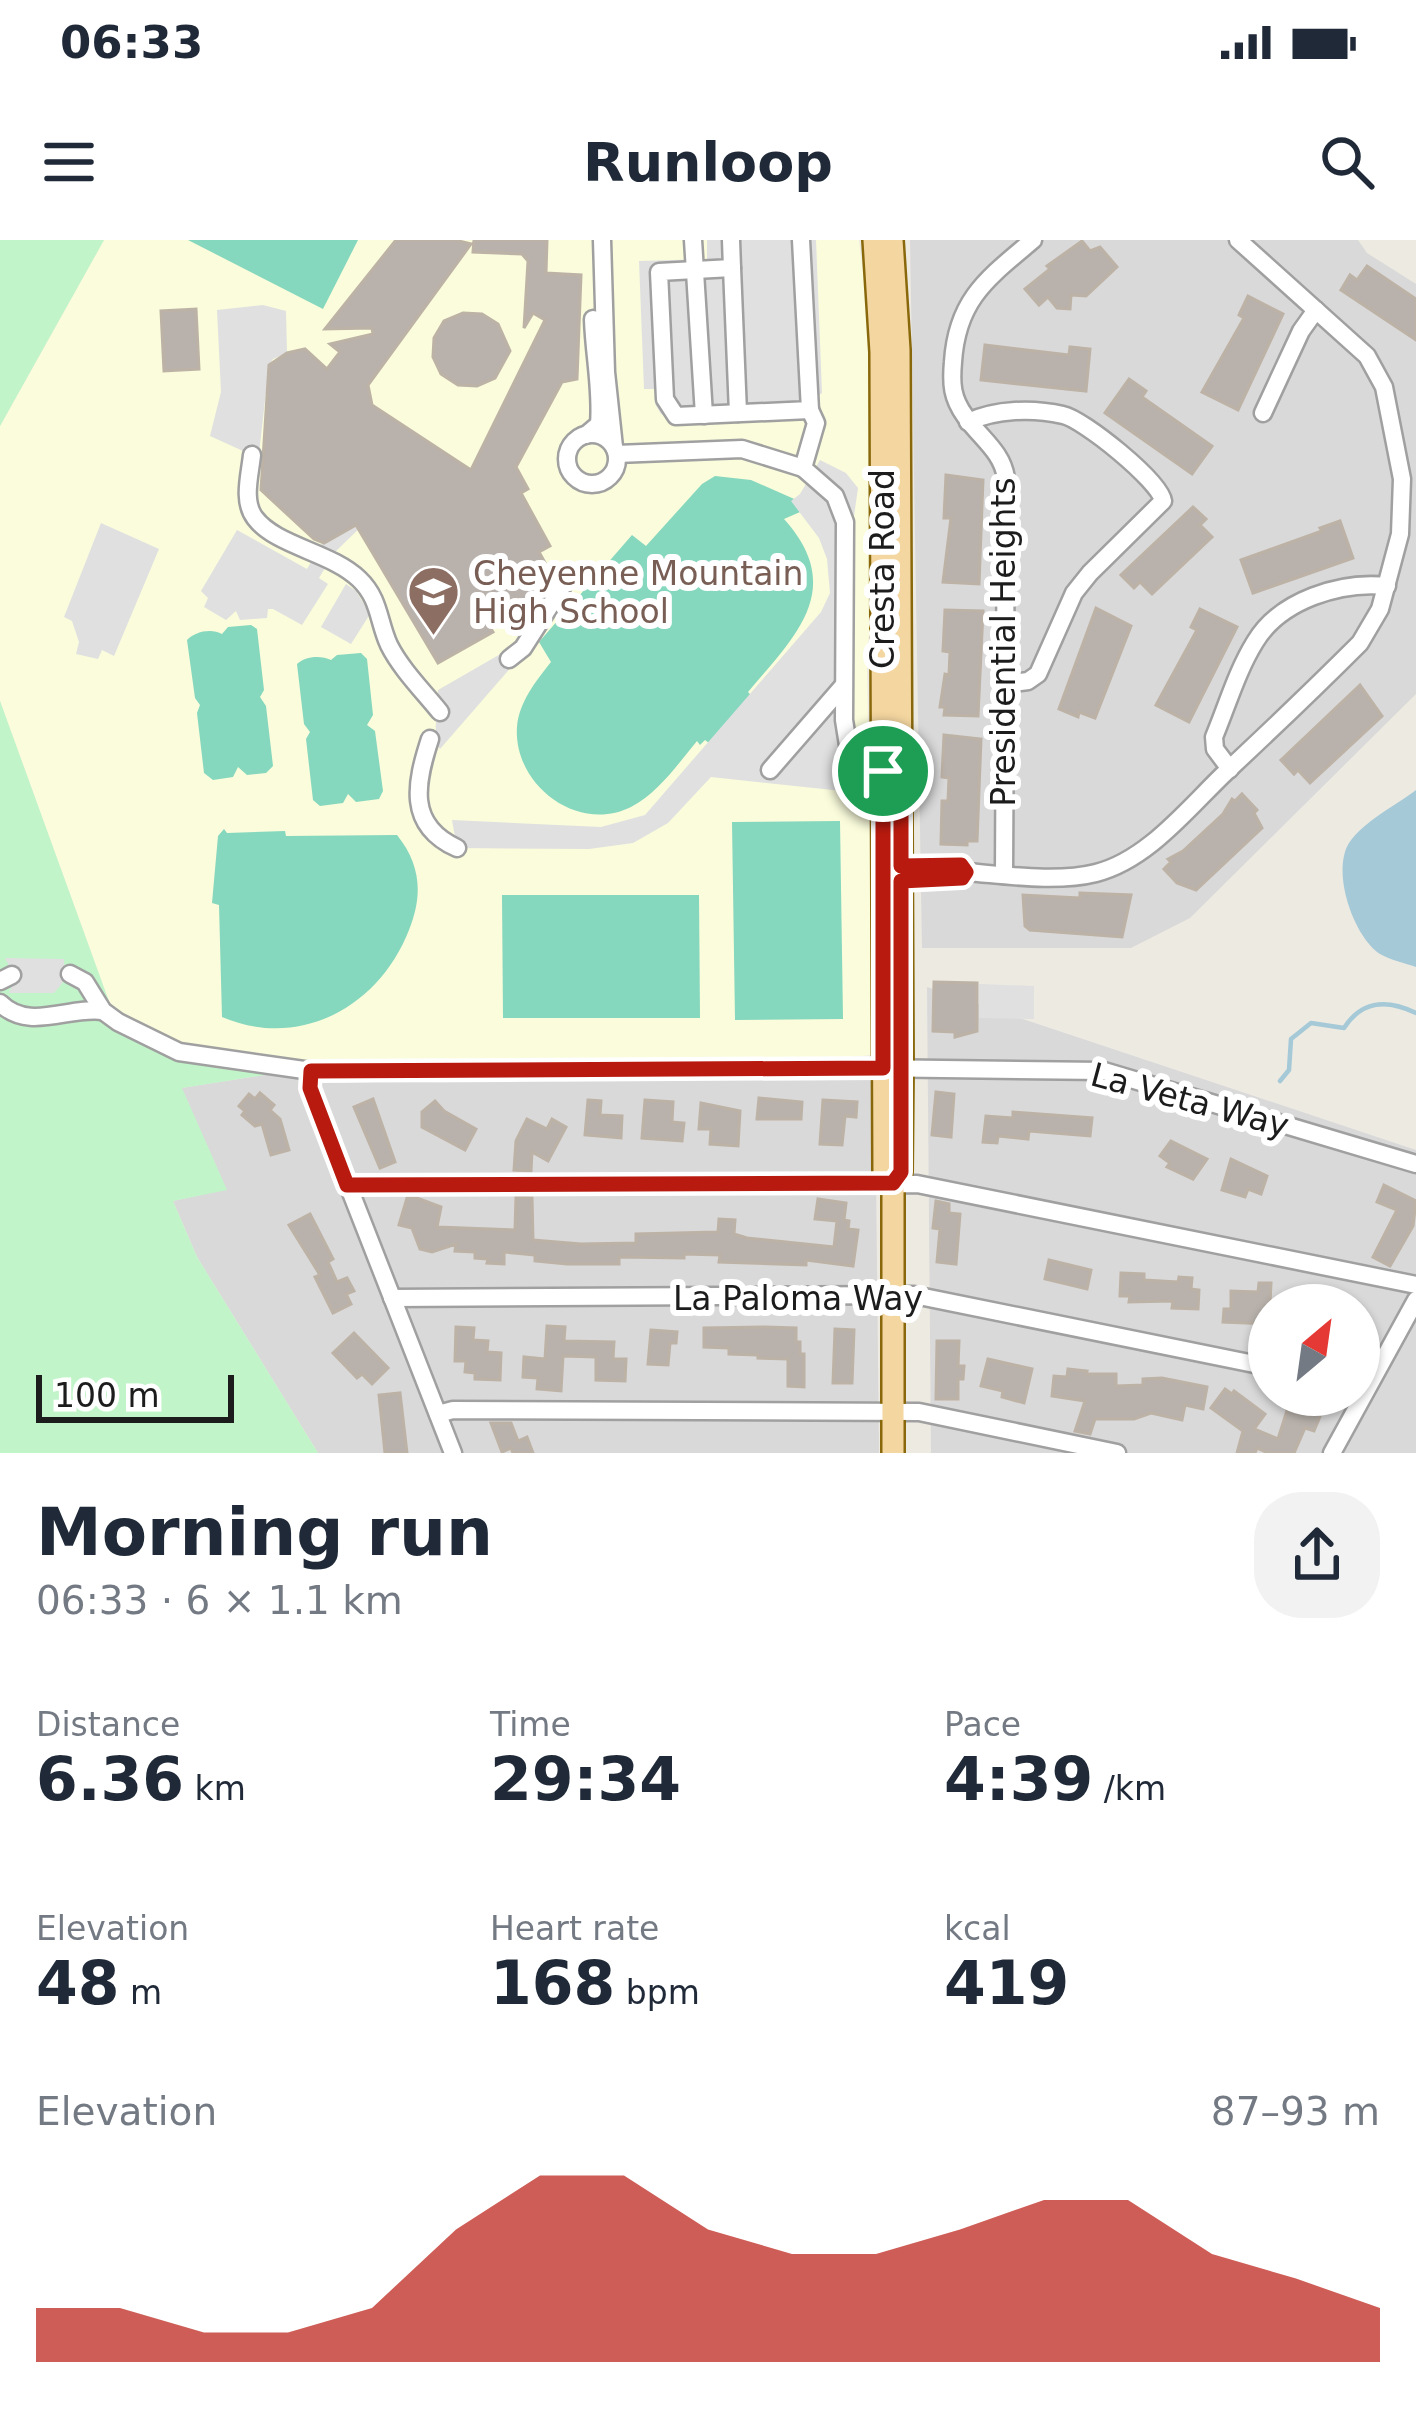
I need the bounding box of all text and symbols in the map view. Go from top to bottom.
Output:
text: 06:33 [60,16,203,69]
icon: menu [36,129,102,195]
icon: search [1314,129,1380,195]
text: Runloop [583,131,833,194]
street label: Cresta Road [863,469,902,669]
street label: Presidential Heights [984,477,1023,807]
place label: Cheyenne Mountain High School [473,554,803,631]
school or university icon: Cheyenne Mountain High School [406,564,462,638]
pin [832,720,934,822]
icon: arrive [850,738,916,804]
street label: La Veta Way [1087,1055,1293,1145]
street label: La Paloma Way [673,1279,923,1318]
north arrow [1248,1284,1380,1416]
map controls [1248,1284,1380,1416]
scale bar [36,1369,234,1422]
text: 100 m [54,1376,160,1415]
button: share [1254,1492,1380,1618]
text: Morning run [36,1494,493,1571]
text: 06:33 · 6 × 1.1 km [36,1578,403,1623]
text: Distance [36,1705,180,1744]
text: Time [490,1705,571,1744]
text: Pace [944,1705,1021,1744]
text: 6.36 [36,1744,184,1814]
text: 29:34 [490,1744,681,1814]
text: 4:39 [944,1744,1093,1814]
text: km [184,1769,246,1808]
text: /km [1093,1769,1166,1808]
text: Elevation [36,1909,189,1948]
text: Heart rate [490,1909,659,1948]
text: kcal [944,1909,1011,1948]
text: 48 [36,1948,120,2018]
text: 168 [490,1948,615,2018]
text: 419 [944,1948,1069,2018]
text: m [120,1973,162,2012]
text: bpm [615,1973,700,2012]
text: Elevation [36,2089,217,2134]
text: 87–93 m [1211,2089,1380,2134]

